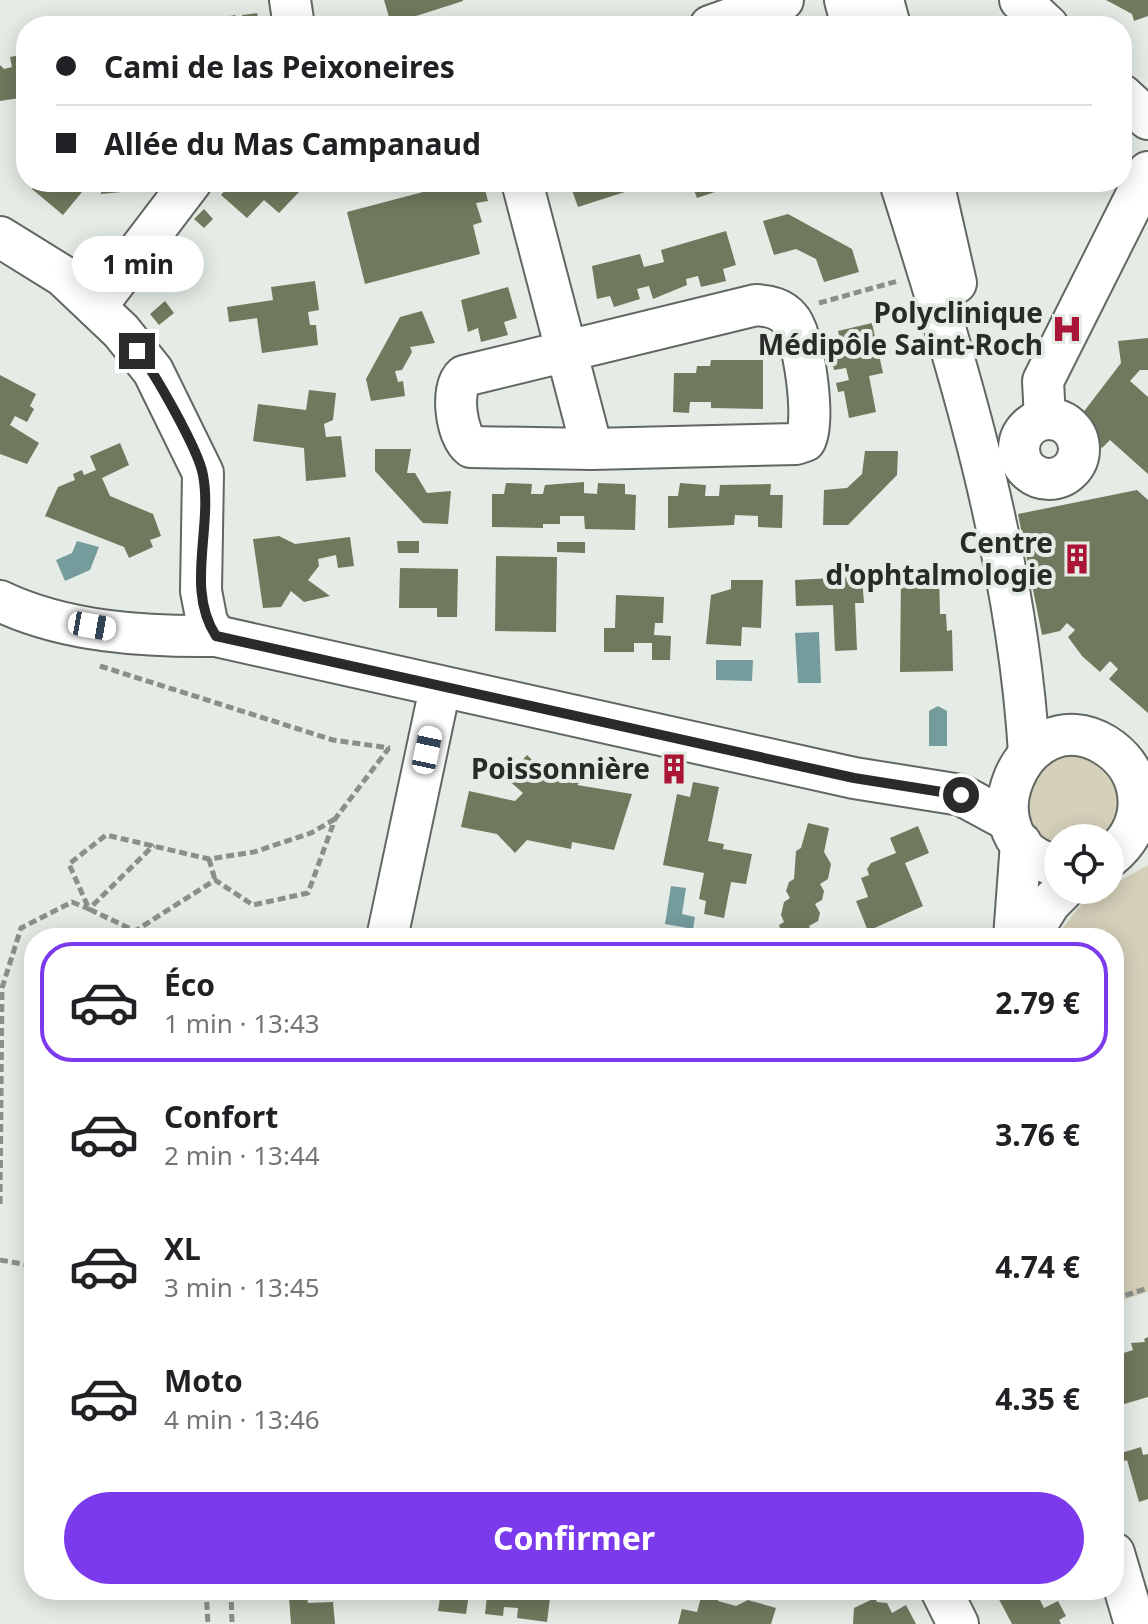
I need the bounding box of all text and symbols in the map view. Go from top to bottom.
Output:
text: Cami de las Peixoneires [104,46,455,87]
text: Allée du Mas Campanaud [104,123,481,164]
callout: 1 min [71,235,203,291]
text: 1 min [102,246,174,282]
place label: Polyclinique Médipôle Saint-Roch [758,293,1043,363]
hospital icon: Polyclinique Médipôle Saint-Roch [1050,312,1084,346]
route end [119,333,155,369]
place label: Centre d'ophtalmologie [825,523,1053,593]
building icon: Centre d'ophtalmologie [1060,542,1094,576]
car [66,610,118,642]
car [410,724,444,776]
place label: Poissonnière [471,749,650,787]
building icon: Poissonnière [657,752,691,786]
route start [943,777,979,813]
map controls [1044,824,1124,904]
button: locate [1044,824,1124,904]
text: Éco [164,964,215,1005]
icon: car [68,966,140,1038]
text: 2.79 € [995,982,1080,1023]
text: 1 min · 13:43 [164,1005,320,1041]
text: Confort [164,1096,278,1137]
icon: car [68,1098,140,1170]
text: 3.76 € [995,1114,1080,1155]
text: 2 min · 13:44 [164,1137,320,1173]
text: XL [164,1228,201,1269]
icon: car [68,1230,140,1302]
text: 4.74 € [995,1246,1080,1287]
text: 3 min · 13:45 [164,1269,320,1305]
text: Moto [164,1360,243,1401]
icon: car [68,1362,140,1434]
text: 4.35 € [995,1378,1080,1419]
text: 4 min · 13:46 [164,1401,320,1437]
button: Confirmer [64,1492,1084,1584]

